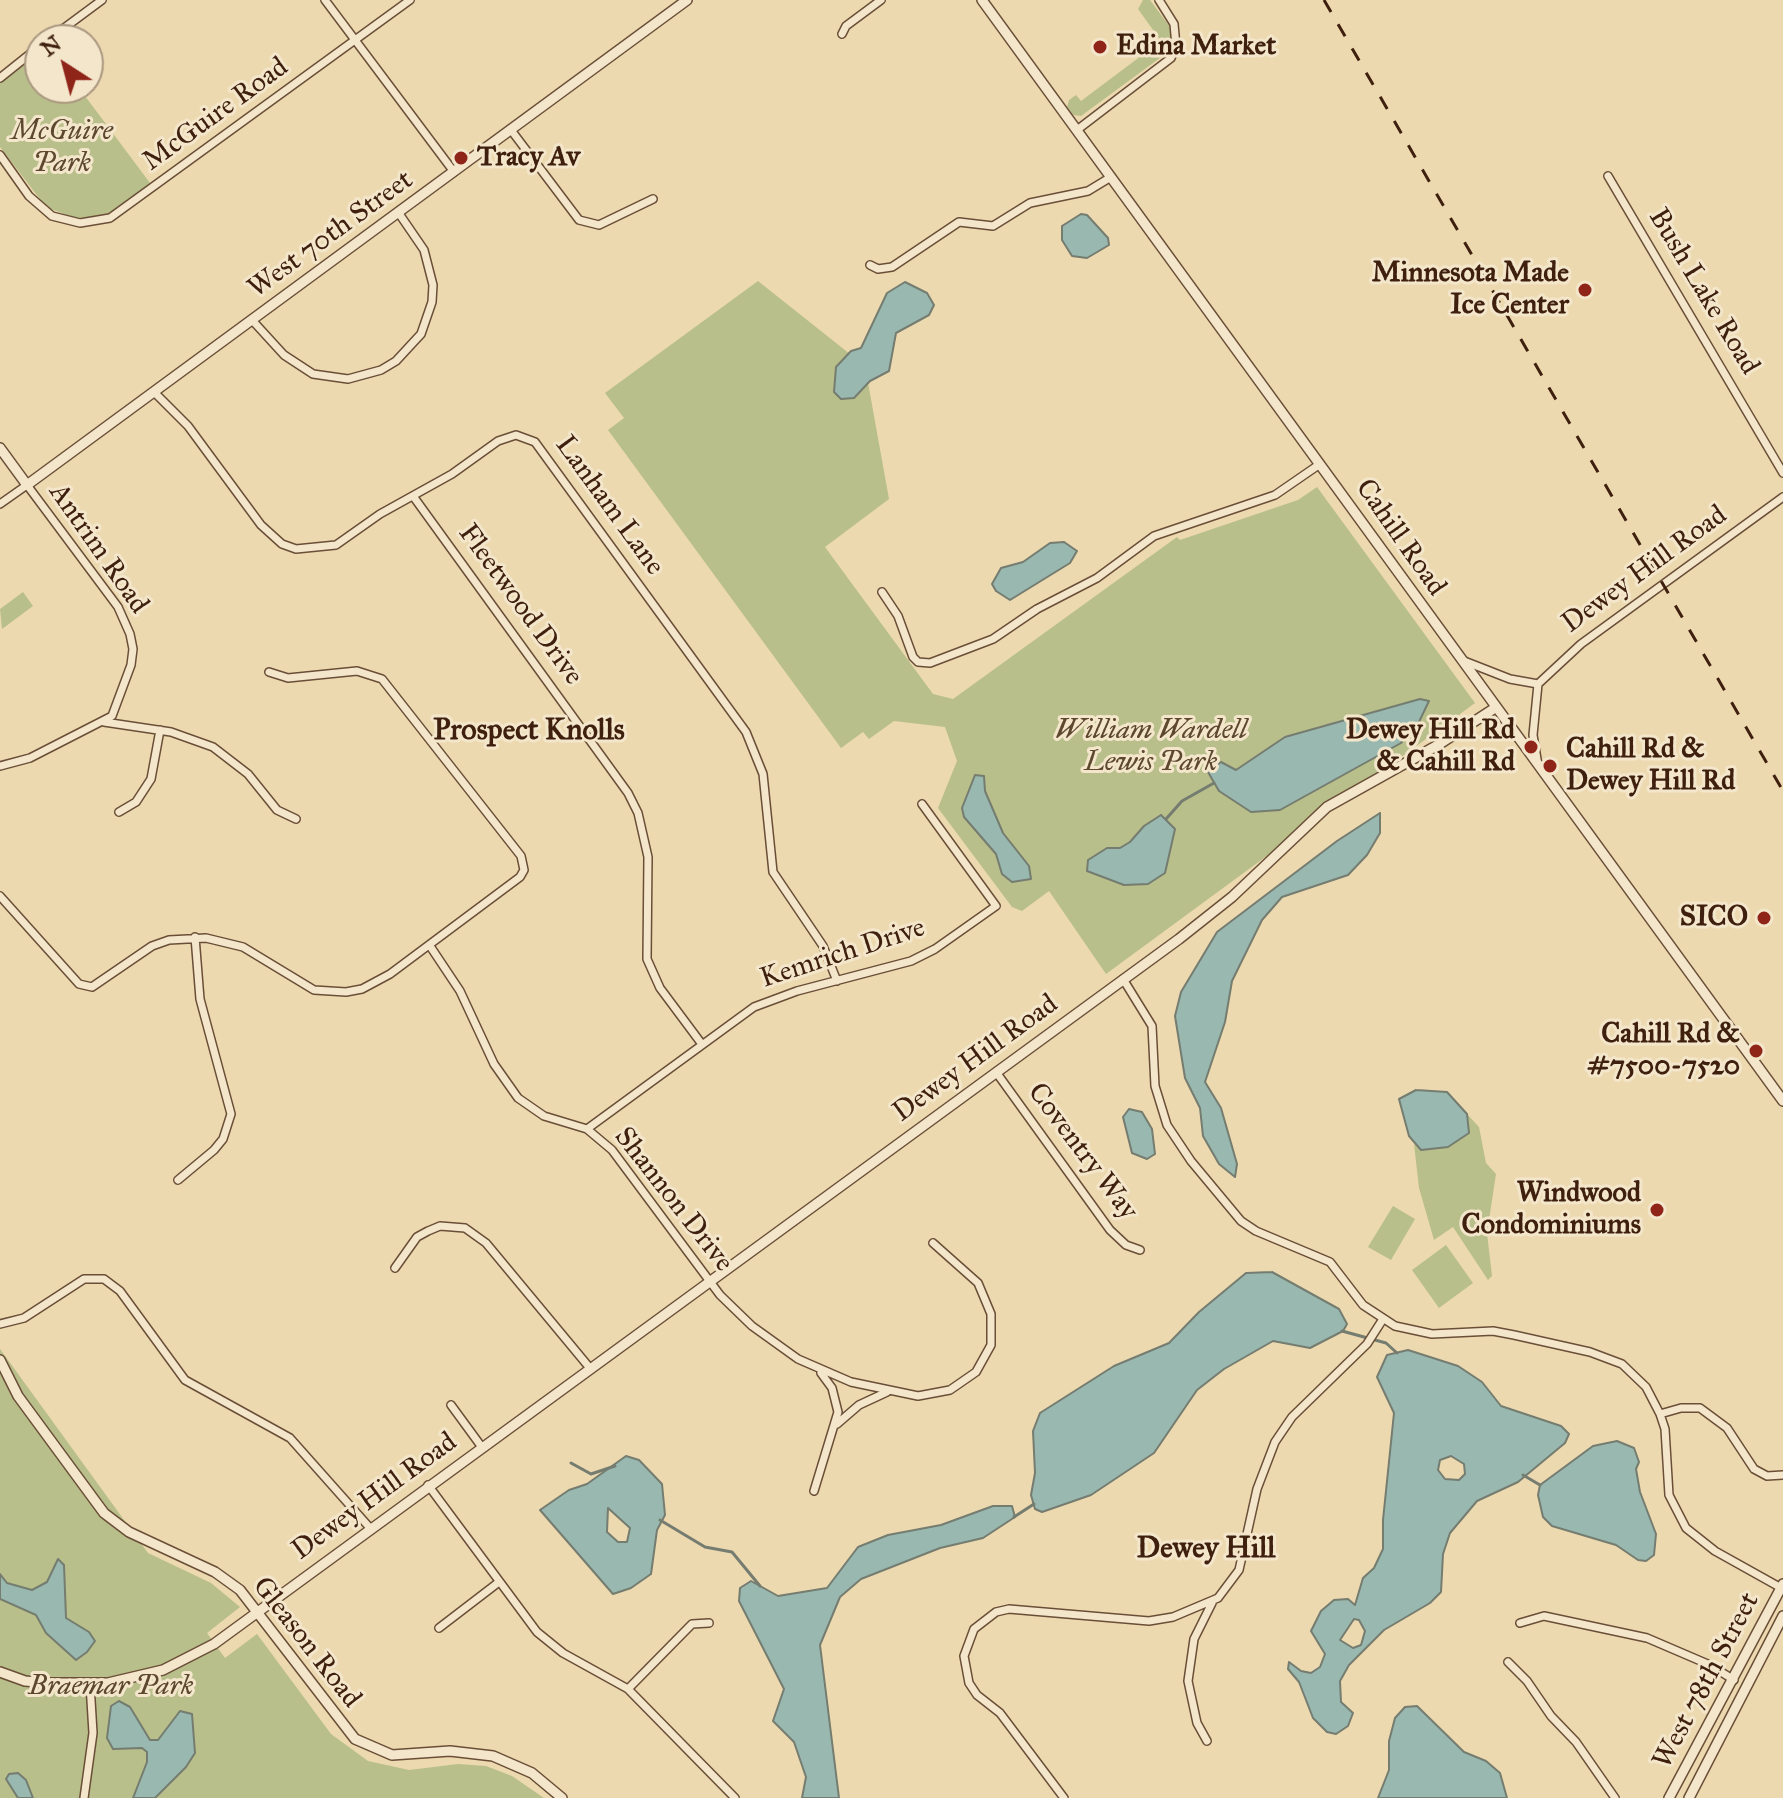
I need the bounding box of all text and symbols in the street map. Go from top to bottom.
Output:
north arrow [24,24,104,104]
text: N [35,29,66,62]
place label: Edina Market [1116,30,1276,64]
marker: Edina Market [1091,38,1109,56]
street label: McGuire Road [137,51,295,179]
park label: McGuire Park [11,115,113,181]
place label: Tracy Av [477,141,580,175]
marker: Tracy Av [452,149,470,167]
street label: West 70th Street [242,164,420,306]
street label: Bush Lake Road [1640,203,1766,381]
place label: Minnesota Made Ice Center [1372,257,1569,323]
marker: Minnesota Made Ice Center [1576,281,1594,299]
street label: Lanham Lane [547,430,671,582]
street label: Cahill Road [1348,473,1452,603]
street label: Antrim Road [41,477,155,621]
street label: Dewey Hill Road [1556,499,1734,641]
street label: Fleetwood Drive [450,518,590,692]
district label: Prospect Knolls [433,714,625,750]
park label: William Wardell Lewis Park [1055,714,1247,780]
place label: Dewey Hill Rd & Cahill Rd [1346,714,1515,780]
place label: Cahill Rd & Dewey Hill Rd [1566,733,1735,799]
marker: Dewey Hill Rd & Cahill Rd [1522,738,1540,756]
marker: Cahill Rd & Dewey Hill Rd [1541,757,1559,775]
place label: SICO [1680,901,1748,935]
marker: SICO [1755,909,1773,927]
street label: Kemrich Drive [757,912,929,996]
street label: Dewey Hill Road [887,988,1065,1130]
place label: Cahill Rd & #7500-7520 [1587,1018,1740,1084]
marker: Cahill Rd & #7500-7520 [1747,1042,1765,1060]
street label: Coventry Way [1020,1077,1144,1227]
street label: Shannon Drive [606,1121,740,1279]
place label: Windwood Condominiums [1462,1177,1641,1243]
marker: Windwood Condominiums [1648,1201,1666,1219]
street label: Dewey Hill Road [286,1426,464,1568]
district label: Dewey Hill [1137,1532,1275,1568]
street label: Gleason Road [244,1571,368,1715]
street label: West 78th Street [1647,1587,1767,1775]
park label: Braemar Park [28,1670,194,1704]

